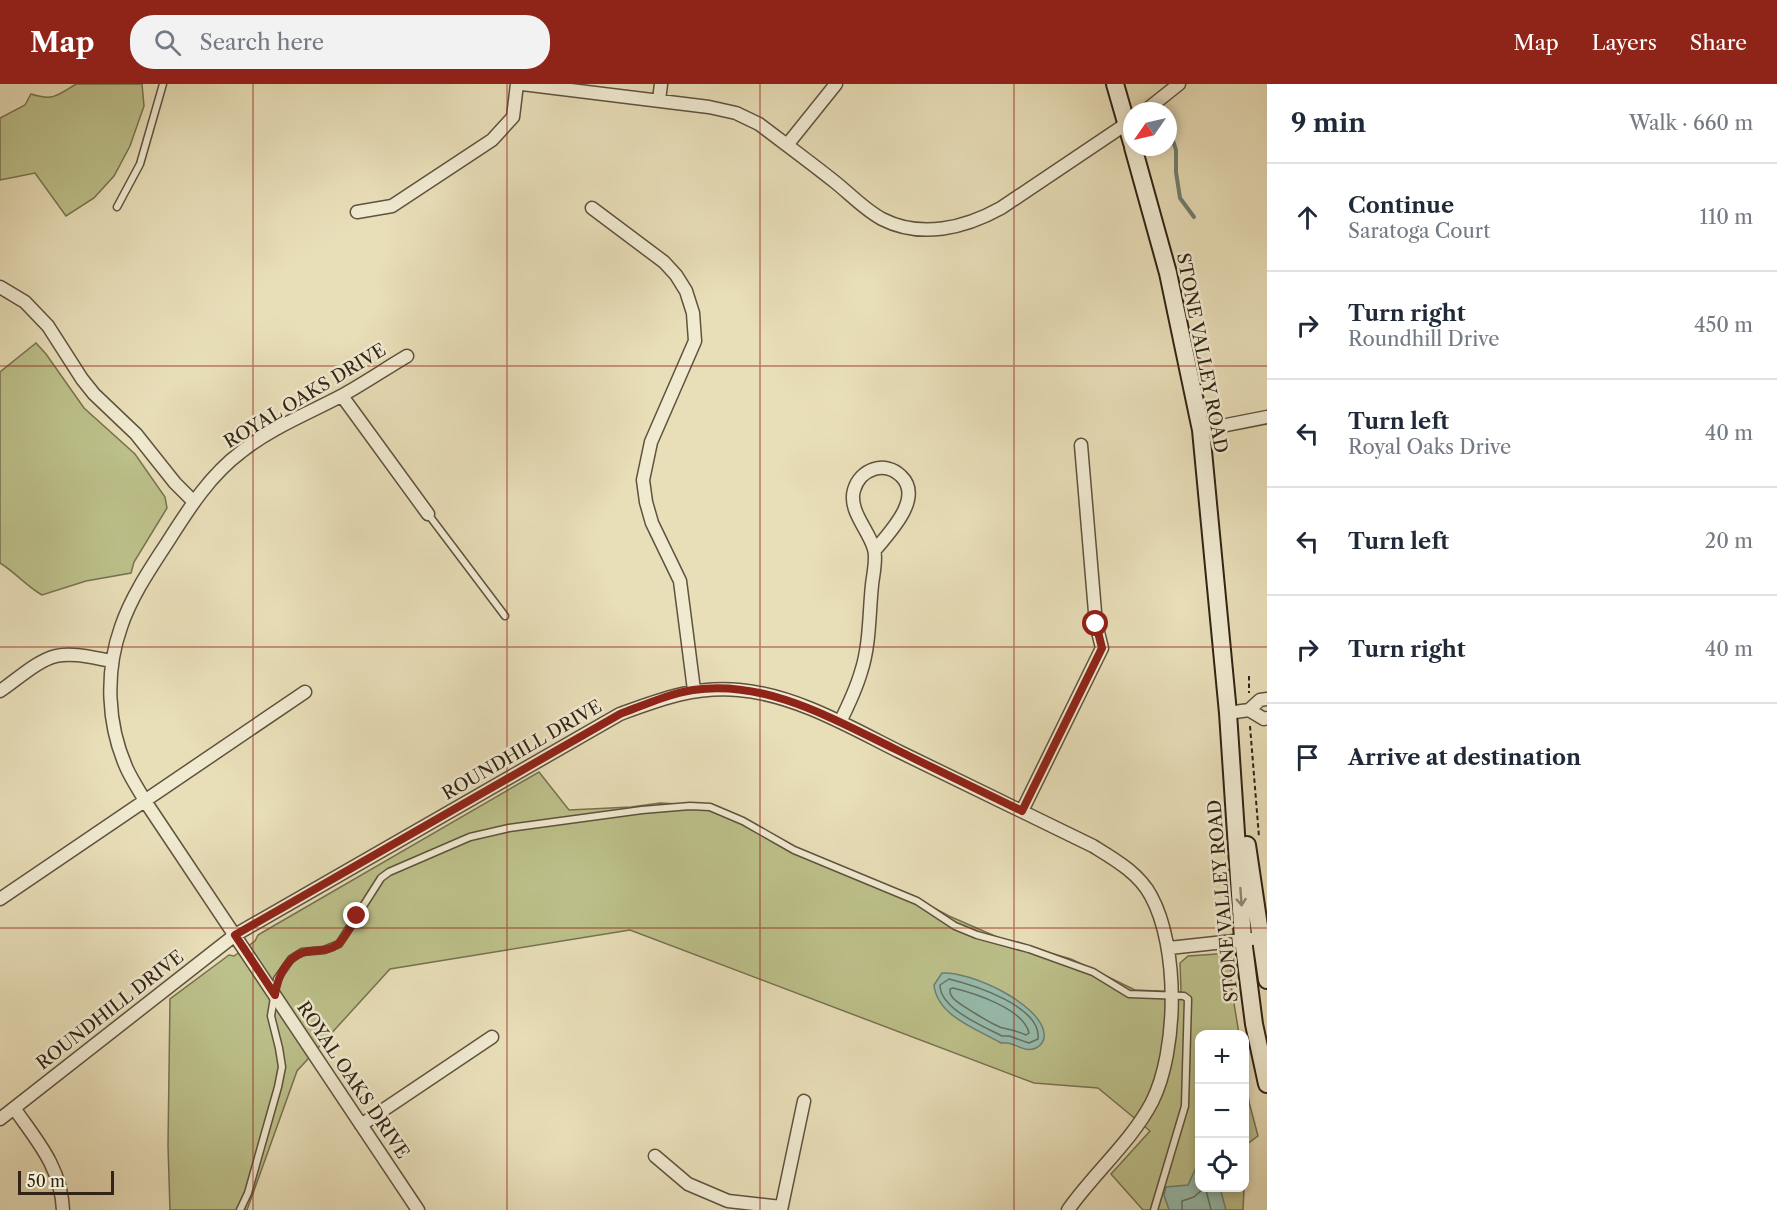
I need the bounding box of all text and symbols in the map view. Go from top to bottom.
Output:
search box [130,15,550,69]
text: Map [30,25,94,59]
icon: search [151,26,184,59]
text: Search here [199,29,324,56]
text: Map [1514,30,1559,55]
text: Layers [1592,30,1657,55]
text: Share [1690,30,1747,55]
north arrow [1123,102,1177,156]
text: 9 min [1291,107,1366,139]
text: Walk · 660 m [1629,111,1753,135]
text: Continue [1348,192,1454,219]
icon: ahead [1291,201,1324,234]
text: 110 m [1700,205,1753,229]
text: Saratoga Court [1348,219,1490,243]
street label: STONE VALLEY ROAD [1172,251,1232,455]
text: Turn right [1348,300,1466,327]
icon: right [1291,309,1324,342]
text: 450 m [1694,313,1753,337]
text: Roundhill Drive [1348,327,1500,351]
street label: ROYAL OAKS DRIVE [220,339,390,453]
text: Turn left [1348,408,1449,435]
icon: left [1291,417,1324,450]
text: 40 m [1705,421,1753,445]
text: Royal Oaks Drive [1348,435,1511,459]
icon: left [1291,525,1324,558]
text: Turn left [1348,528,1449,555]
text: 20 m [1705,529,1753,553]
route start [1082,610,1108,636]
icon: right [1291,633,1324,666]
text: Turn right [1348,636,1466,663]
text: 40 m [1705,637,1753,661]
street label: ROUNDHILL DRIVE [438,695,606,805]
icon: arrive [1291,741,1324,774]
text: Arrive at destination [1348,744,1581,771]
street label: STONE VALLEY ROAD [1203,799,1243,1003]
one-way arrow [1235,887,1246,907]
route end [343,902,369,928]
street label: ROUNDHILL DRIVE [32,946,188,1074]
street label: ROYAL OAKS DRIVE [292,997,414,1163]
map controls [1195,1030,1249,1192]
button: + [1195,1030,1249,1084]
button: − [1195,1084,1249,1138]
button: locate [1195,1138,1249,1192]
scale bar [18,1168,114,1196]
text: 50 m [27,1171,65,1191]

